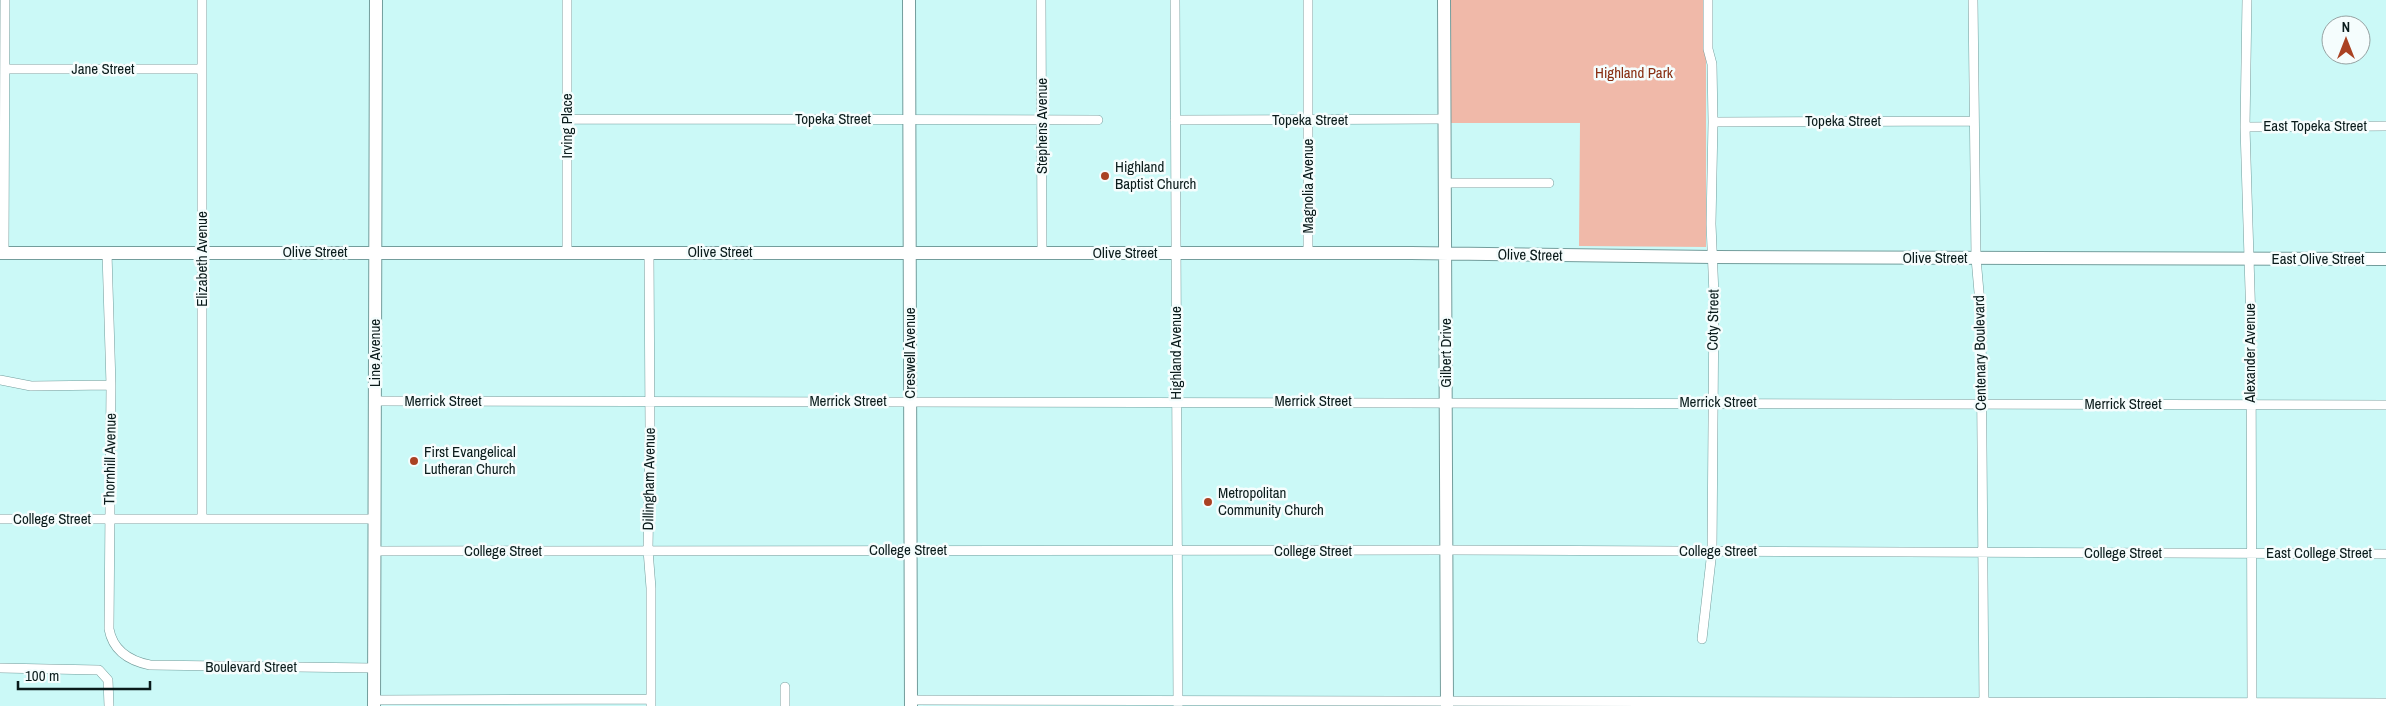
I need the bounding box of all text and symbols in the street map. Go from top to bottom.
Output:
north arrow [2321,15,2371,65]
text: N [2342,18,2350,36]
street label: Jane Street [72,58,135,79]
park label: Highland Park [1595,62,1674,83]
street label: Stephens Avenue [1031,78,1052,174]
street label: Irving Place [556,93,577,158]
street label: Topeka Street [795,108,872,129]
street label: Topeka Street [1272,109,1349,130]
street label: Topeka Street [1805,110,1882,131]
street label: East Topeka Street [2263,115,2367,136]
street label: Magnolia Avenue [1297,138,1318,233]
place label: Highland Baptist Church [1115,156,1196,194]
marker: Highland Baptist Church [1099,170,1111,182]
street label: Elizabeth Avenue [191,211,212,307]
street label: Olive Street [283,241,348,262]
street label: Olive Street [688,241,753,262]
street label: Olive Street [1093,242,1158,263]
street label: Olive Street [1497,243,1563,266]
street label: Olive Street [1903,247,1968,268]
street label: East Olive Street [2272,248,2365,269]
street label: Coty Street [1701,288,1724,351]
street label: Centenary Boulevard [1968,295,1991,411]
street label: Alexander Avenue [2239,303,2260,404]
street label: Highland Avenue [1165,306,1186,400]
street label: Creswell Avenue [899,307,920,399]
street label: Gilbert Drive [1435,318,1456,388]
street label: Line Avenue [364,319,385,387]
street label: Merrick Street [404,390,482,411]
street label: Merrick Street [809,390,887,411]
street label: Merrick Street [1274,390,1352,411]
street label: Merrick Street [1679,391,1757,412]
street label: Merrick Street [2084,393,2162,414]
street label: Thornhill Avenue [98,413,121,505]
street label: Dillingham Avenue [637,427,660,531]
place label: First Evangelical Lutheran Church [424,441,516,479]
marker: First Evangelical Lutheran Church [408,455,420,467]
place label: Metropolitan Community Church [1218,482,1324,520]
marker: Metropolitan Community Church [1202,496,1214,508]
street label: College Street [13,508,92,529]
street label: College Street [869,539,948,560]
street label: College Street [464,540,543,561]
street label: College Street [1274,540,1353,561]
street label: College Street [1679,540,1758,561]
street label: College Street [2084,542,2163,563]
street label: East College Street [2266,542,2373,563]
street label: Boulevard Street [205,656,297,677]
scale bar [18,658,150,690]
text: 100 m [25,665,59,686]

